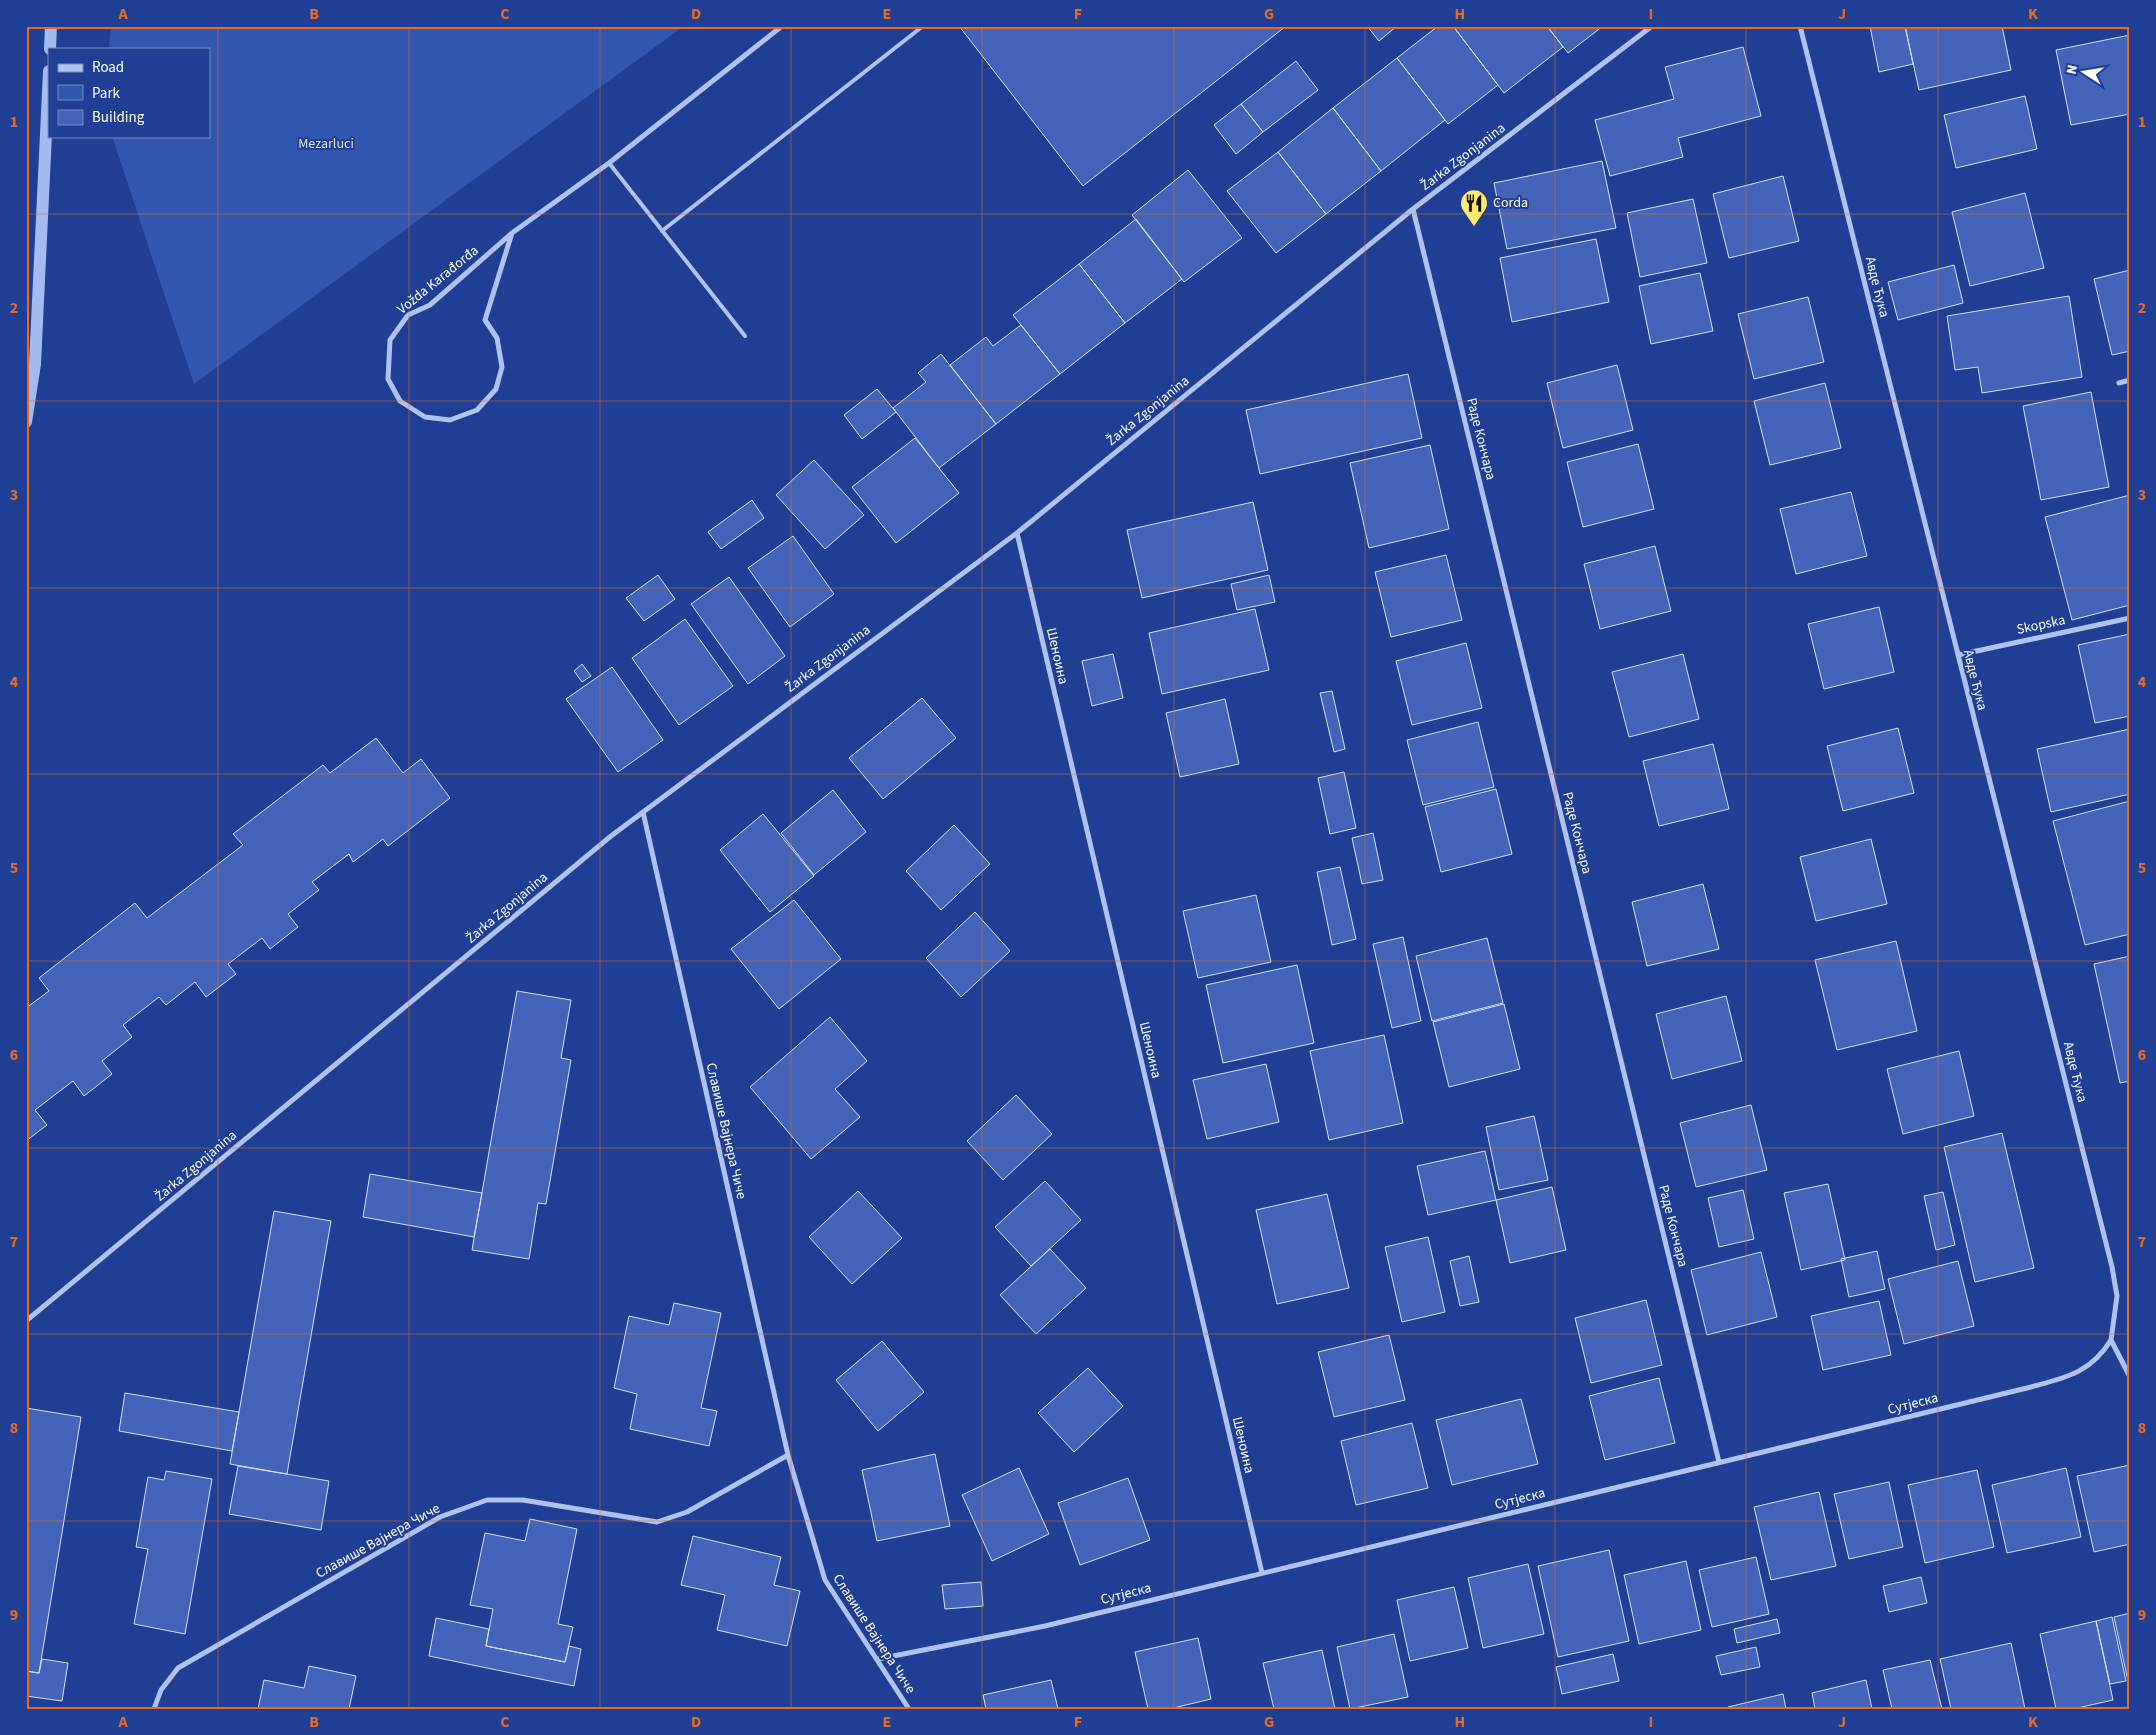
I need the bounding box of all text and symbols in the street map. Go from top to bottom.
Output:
text: A [117,3,128,25]
text: B [309,3,319,25]
text: C [500,3,510,25]
text: D [691,3,701,25]
text: E [883,3,891,25]
text: F [1074,3,1082,25]
text: G [1264,3,1274,25]
text: H [1455,3,1465,25]
text: I [1649,3,1653,25]
text: J [1838,3,1846,25]
text: K [2028,3,2038,25]
legend [48,48,210,138]
north arrow [2058,48,2108,98]
text: Road [92,57,124,78]
text: N [2062,63,2083,76]
text: Park [92,83,121,104]
text: Building [92,107,145,128]
text: 1 [10,111,18,133]
text: 1 [2138,111,2146,133]
street label: Žarka Zgonjanina [1416,118,1510,196]
park label: Mezarluci [298,134,354,154]
restaurant icon: Corda [1459,188,1489,227]
place label: Corda [1493,193,1528,213]
street label: Vožda Karađorđa [393,241,483,319]
street label: Авде Ћука [1860,255,1894,319]
text: 2 [10,297,18,319]
text: 2 [2138,297,2146,319]
street label: Žarka Zgonjanina [1102,371,1194,451]
street label: Раде Кончара [1461,396,1501,482]
text: 3 [10,484,18,506]
text: 3 [2138,484,2146,506]
street label: Skopska [2015,610,2067,640]
street label: Žarka Zgonjanina [781,620,875,698]
street label: Шеноина [1041,626,1073,686]
street label: Авде Ћука [1958,648,1992,712]
text: 4 [10,671,19,693]
text: 4 [2138,671,2147,693]
street label: Раде Кончара [1557,790,1597,876]
text: 5 [10,857,18,879]
text: 5 [2138,857,2146,879]
street label: Žarka Zgonjanina [462,868,552,948]
street label: Шеноина [1134,1020,1166,1080]
street label: Авде Ћука [2058,1040,2092,1104]
text: 6 [10,1044,18,1066]
text: 6 [2138,1044,2146,1066]
street label: Славише Вајнера Чиче [701,1061,751,1201]
street label: Žarka Zgonjanina [151,1126,241,1206]
street label: Раде Кончара [1653,1183,1693,1269]
text: 7 [10,1231,18,1253]
text: 7 [2138,1231,2146,1253]
street label: Сутјеска [1886,1388,1940,1420]
street label: Шеноина [1227,1415,1259,1475]
text: 8 [10,1417,18,1439]
text: 8 [2138,1417,2146,1439]
street label: Сутјеска [1493,1483,1547,1515]
street label: Славише Вајнера Чиче [312,1499,444,1583]
street label: Славише Вајнера Чиче [828,1570,920,1698]
street label: Сутјеска [1099,1578,1153,1610]
text: 9 [10,1604,18,1626]
text: 9 [2138,1604,2146,1626]
text: A [117,1711,128,1733]
text: B [309,1711,319,1733]
text: C [500,1711,510,1733]
text: D [691,1711,701,1733]
text: E [883,1711,891,1733]
text: F [1074,1711,1082,1733]
text: G [1264,1711,1274,1733]
text: H [1455,1711,1465,1733]
text: I [1649,1711,1653,1733]
text: J [1838,1711,1846,1733]
text: K [2028,1711,2038,1733]

